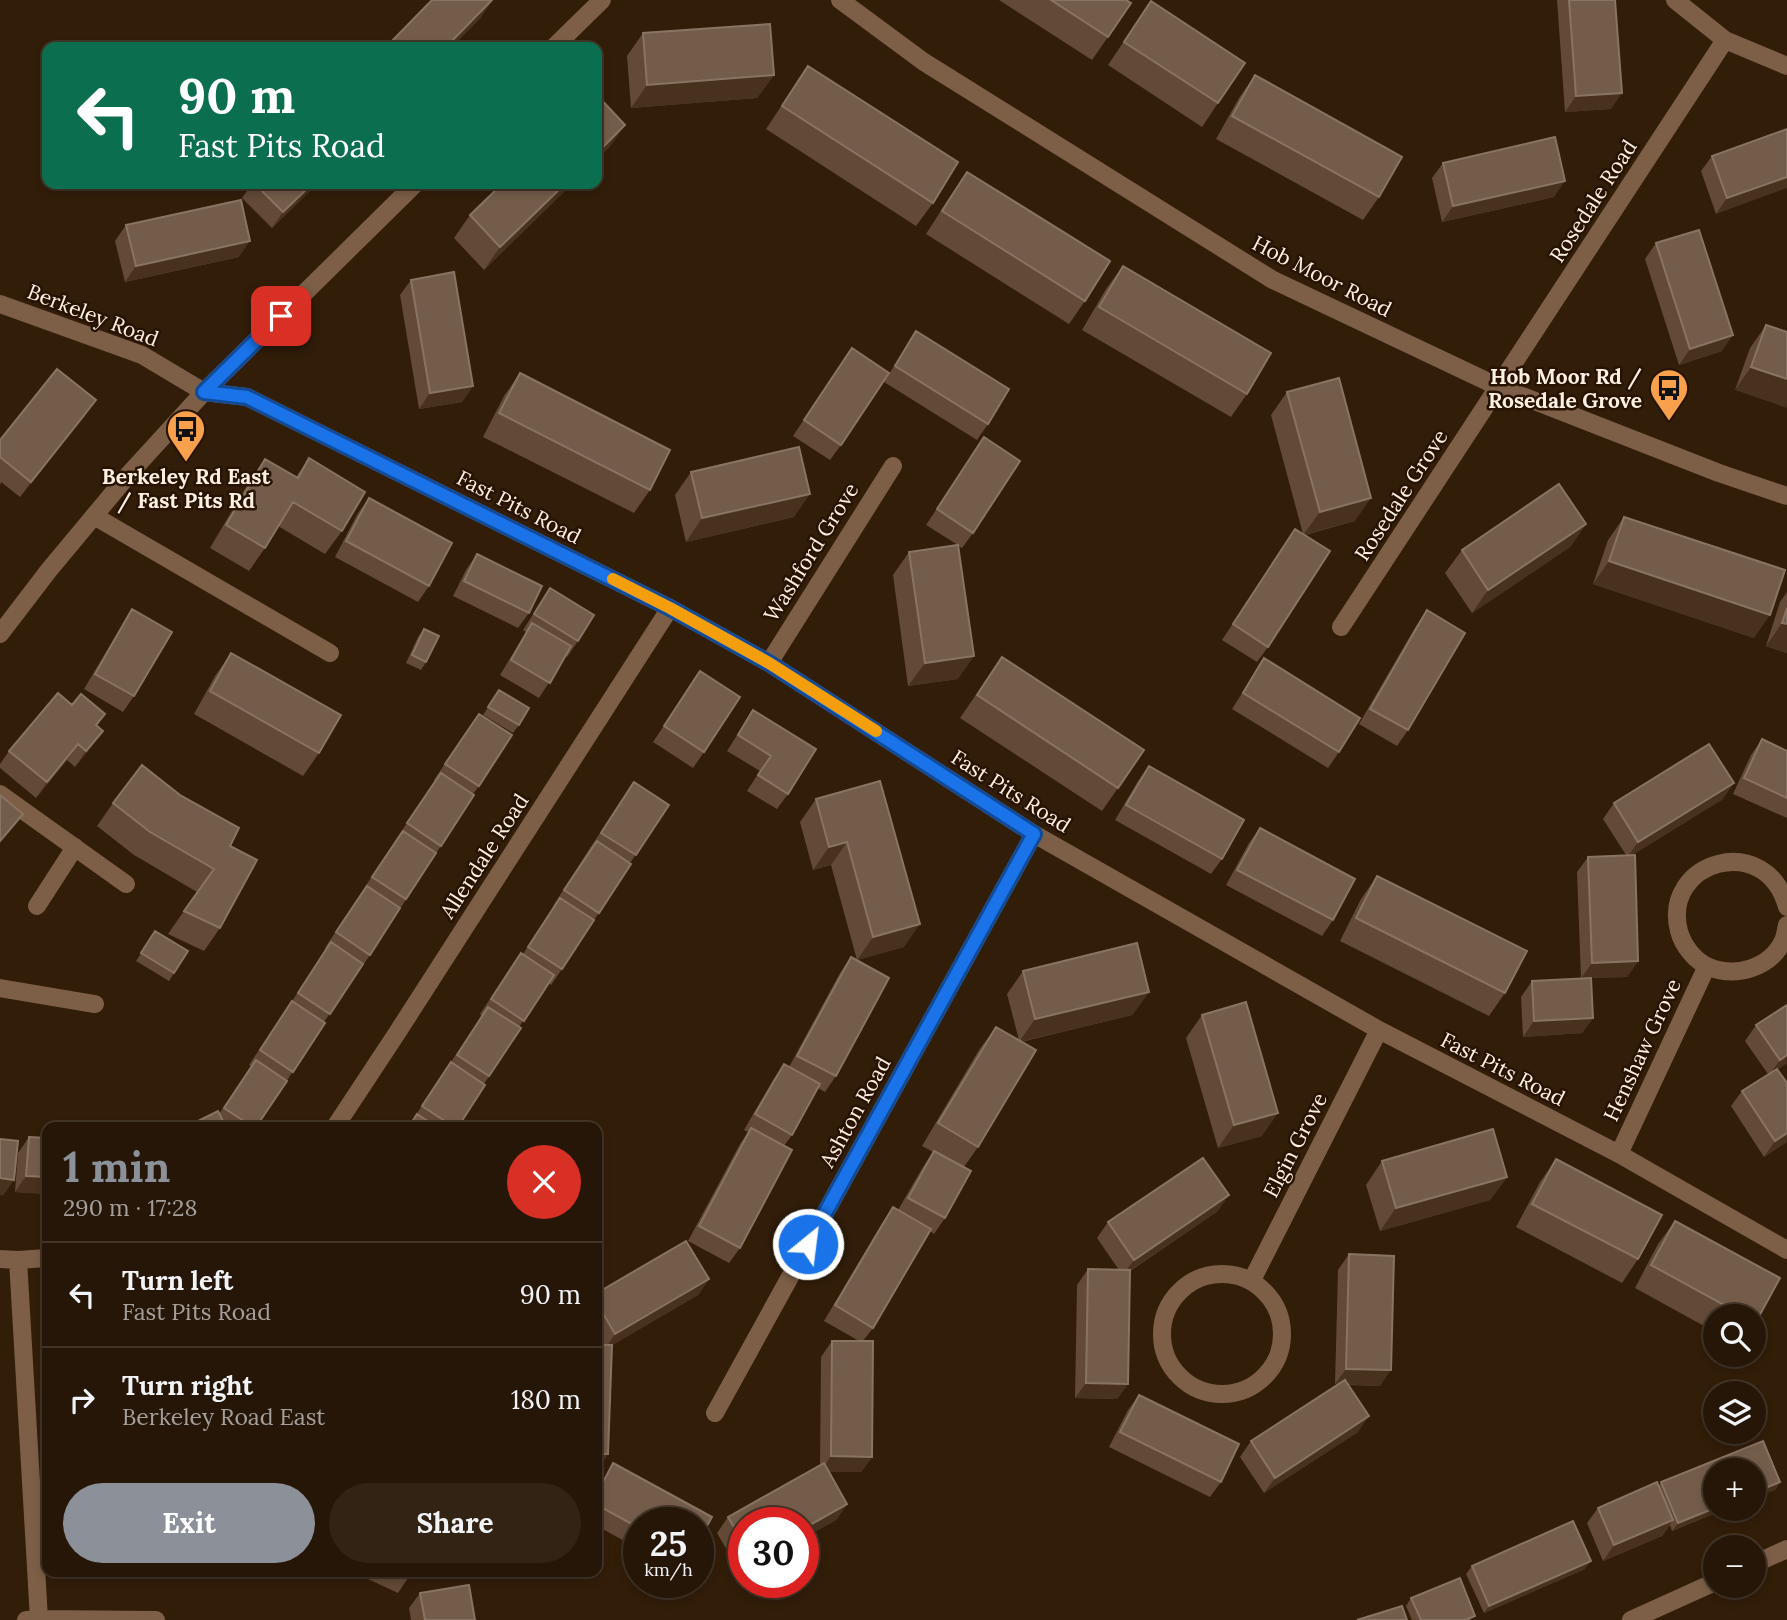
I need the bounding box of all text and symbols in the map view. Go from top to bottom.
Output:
text: 90 m [178,64,295,126]
icon: left [63,70,154,161]
text: Fast Pits Road [178,125,385,166]
street label: Rosedale Road [1543,134,1643,268]
street label: Hob Moor Road [1248,229,1396,323]
street label: Berkeley Road [24,278,162,352]
pin [251,286,311,346]
icon: arrive [262,297,300,335]
place label: Hob Moor Rd / Rosedale Grove [1488,363,1642,414]
bus stop icon: Hob Moor Rd / Rosedale Grove [1648,367,1690,422]
bus stop icon: Berkeley Rd East / Fast Pits Rd [165,408,207,463]
street label: Rosedale Grove [1348,424,1454,566]
place label: Berkeley Rd East / Fast Pits Rd [102,463,270,514]
street label: Fast Pits Road [452,464,586,550]
street label: Washford Grove [758,478,864,626]
street label: Fast Pits Road [946,744,1076,838]
street label: Allendale Road [433,788,534,924]
street label: Henshaw Grove [1597,974,1687,1126]
street label: Fast Pits Road [1436,1026,1570,1112]
street label: Ashton Road [813,1052,897,1173]
street label: Elgin Grove [1257,1088,1333,1202]
text: 1 min [63,1140,170,1194]
button: close [507,1145,581,1219]
text: 290 m · 17:28 [63,1193,197,1222]
position arrow [771,1207,845,1281]
text: Turn left [122,1264,233,1297]
icon: left [63,1276,101,1314]
text: 90 m [520,1278,581,1311]
text: Fast Pits Road [122,1297,271,1326]
map controls [1703,1304,1766,1598]
button: search [1703,1304,1766,1367]
text: Turn right [122,1369,253,1402]
icon: right [63,1381,101,1419]
button: layers [1703,1381,1766,1444]
text: 180 m [511,1383,581,1416]
text: Berkeley Road East [122,1402,325,1431]
button: + [1703,1458,1766,1521]
button: Exit [63,1483,315,1563]
button: Share [329,1483,581,1563]
speed limit sign: 30 [728,1507,819,1598]
text: 25 [650,1521,687,1566]
button: − [1703,1535,1766,1598]
text: km/h [644,1558,693,1581]

